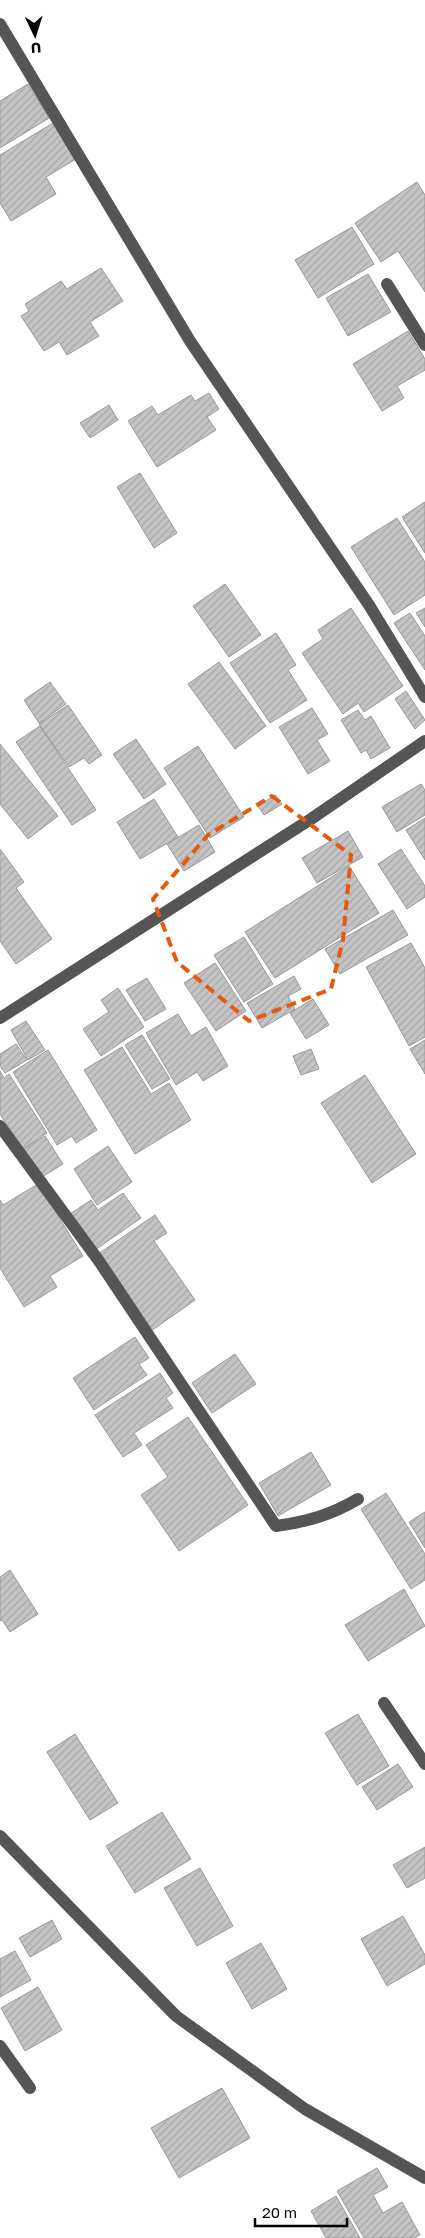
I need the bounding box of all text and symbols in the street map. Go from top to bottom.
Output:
north arrow [10,10,60,60]
text: U [30,40,42,57]
scale bar [255,2196,348,2228]
text: 20 m [262,2203,297,2221]

